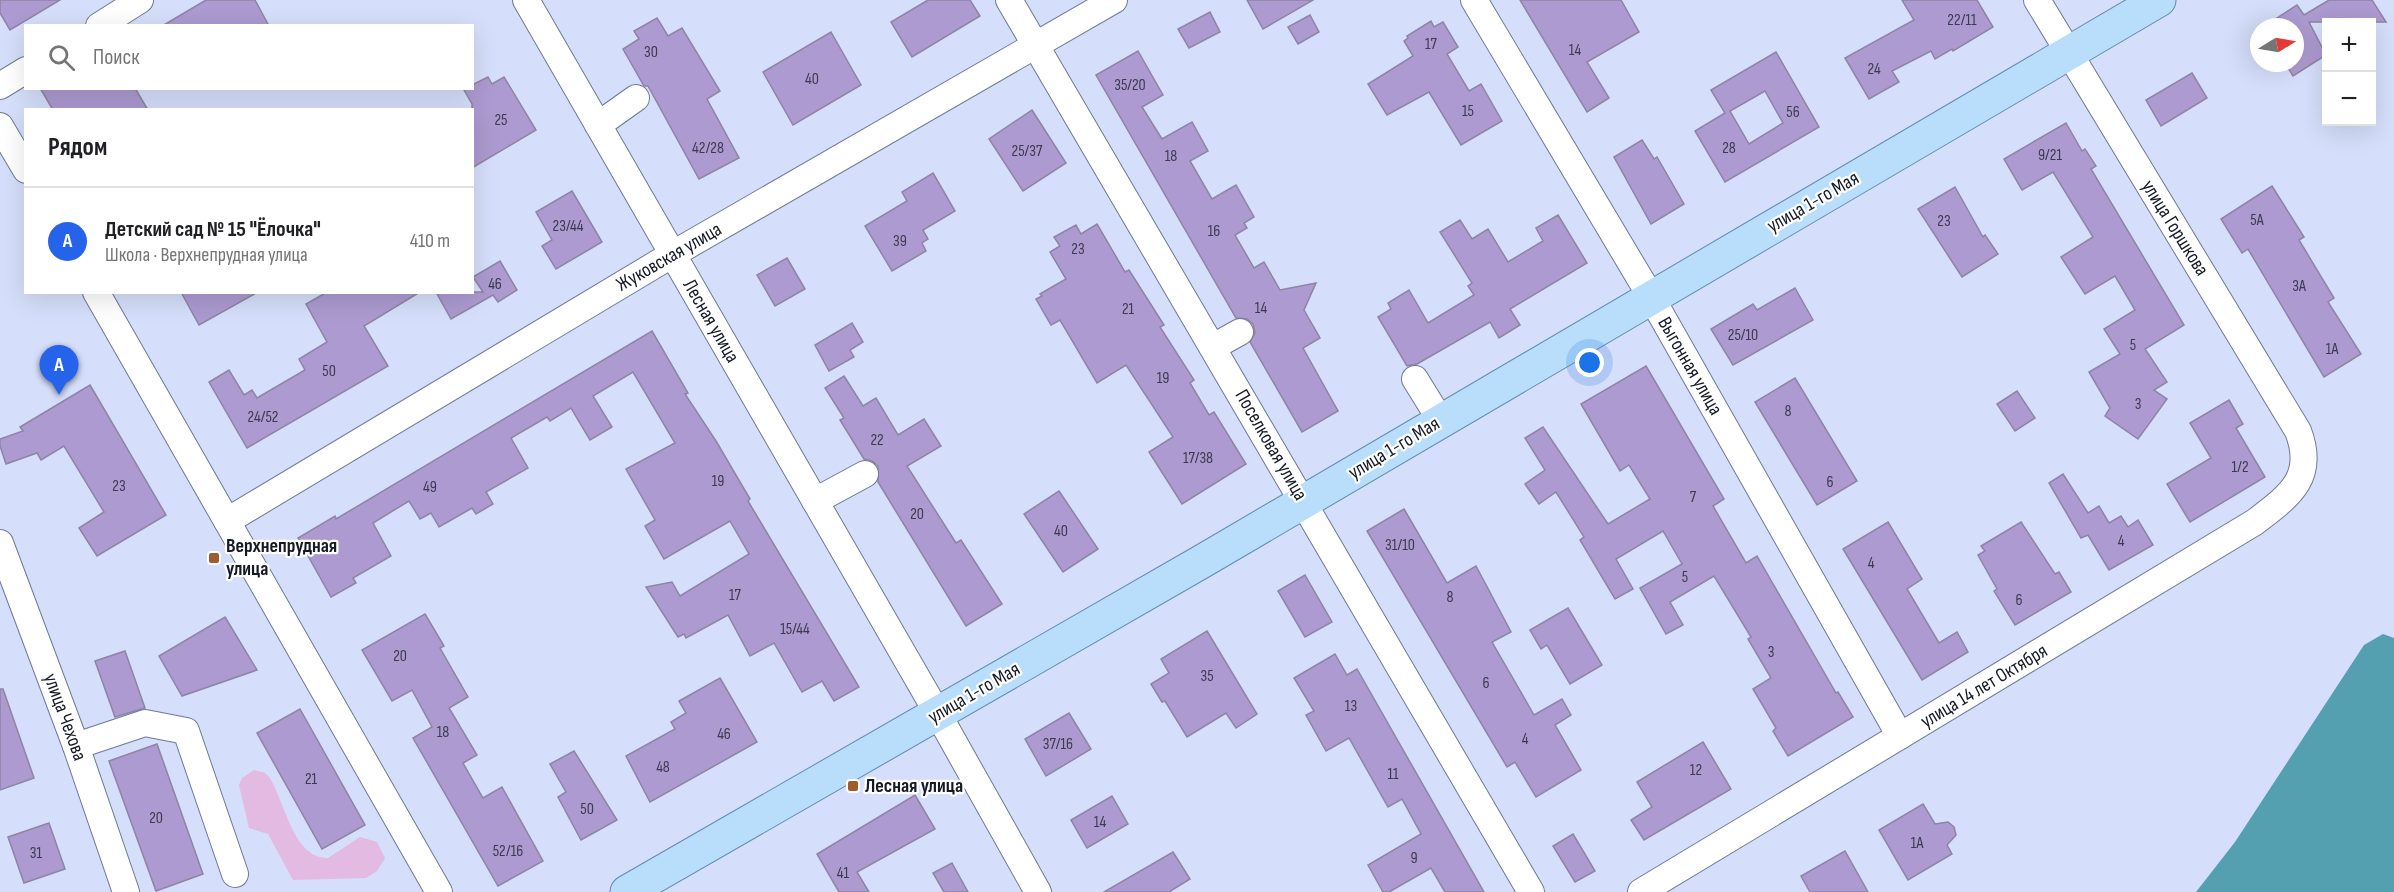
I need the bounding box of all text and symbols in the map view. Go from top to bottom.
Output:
house number: 22/11 [1947,11,1977,30]
north arrow [2250,18,2304,72]
map controls [2322,18,2376,126]
button: + [2322,18,2376,72]
search box [24,24,474,90]
house number: 17 [1425,35,1438,54]
icon: search [45,41,78,74]
house number: 14 [1569,41,1581,60]
house number: 30 [644,43,658,62]
text: Поиск [93,44,139,71]
house number: 24 [1867,60,1881,79]
house number: 40 [805,70,819,89]
button: − [2322,72,2376,126]
house number: 35/20 [1114,76,1146,95]
house number: 15 [1462,102,1474,121]
house number: 56 [1786,103,1800,122]
house number: 25 [494,111,508,130]
text: Рядом [48,132,107,163]
house number: 42/28 [692,139,724,158]
house number: 28 [1722,139,1736,158]
house number: 25/37 [1012,142,1043,161]
house number: 9/21 [2038,146,2062,165]
house number: 18 [1165,147,1177,166]
street label: улица 1-го Мая [1763,166,1863,238]
street label: улица Горшкова [2136,176,2214,280]
house number: 5А [2250,211,2264,230]
house number: 23 [1937,212,1951,231]
text: Детский сад № 15 "Ёлочка" [105,216,321,243]
house number: 23/44 [553,217,584,236]
street label: Жуковская улица [612,217,726,297]
house number: 16 [1208,222,1220,241]
text: A [63,229,72,253]
text: 410 m [410,229,450,253]
house number: 39 [893,232,907,251]
house number: 23 [1071,240,1085,259]
text: Школа · Верхнепрудная улица [105,243,308,267]
house number: 46 [488,275,502,294]
street label: Лесная улица [677,275,745,367]
house number: 3А [2292,277,2306,296]
house number: 14 [1255,299,1267,318]
house number: 21 [1122,300,1135,319]
street label: Выгонная улица [1652,313,1728,419]
house number: 25/10 [1728,326,1758,345]
house number: 5 [2130,336,2136,355]
house number: 1А [2326,340,2338,359]
pin: A [40,346,78,395]
your location [1575,348,1604,377]
house number: 50 [322,362,336,381]
house number: 19 [1157,369,1169,388]
street label: Поселковая улица [1230,385,1312,505]
house number: 3 [2135,395,2141,414]
house number: 8 [1784,402,1792,421]
house number: 24/52 [248,408,278,427]
street label: улица 1-го Мая [1344,411,1444,485]
house number: 22 [870,431,884,450]
house number: 17/38 [1183,449,1213,468]
house number: 1/2 [2231,458,2249,477]
house number: 19 [712,472,724,491]
house number: 6 [1826,473,1834,492]
house number: 23 [112,477,126,496]
house number: 49 [423,478,437,497]
house number: 7 [1690,488,1697,507]
house number: 20 [910,505,924,524]
house number: 40 [1054,522,1068,541]
house number: 4 [2118,532,2125,551]
place label: Верхнепрудная улица [226,534,337,581]
house number: 31/10 [1385,536,1415,555]
marker: Верхнепрудная улица [207,551,221,565]
house number: 4 [1868,554,1875,573]
house number: 5 [1682,568,1688,587]
house number: 17 [729,586,742,605]
house number: 8 [1446,588,1454,607]
house number: 6 [2015,591,2023,610]
house number: 15/44 [780,620,810,639]
street label: улица 14 лет Октября [1916,639,2052,733]
house number: 3 [1768,643,1774,662]
house number: 20 [393,647,407,666]
street label: улица 1-го Мая [924,657,1024,729]
house number: 35 [1200,667,1214,686]
street label: улица Чехова [38,670,92,764]
house number: 6 [1482,674,1490,693]
house number: 13 [1345,697,1357,716]
house number: 18 [437,723,449,742]
house number: 46 [717,725,731,744]
house number: 4 [1522,730,1529,749]
house number: 37/16 [1043,735,1073,754]
house number: 48 [656,758,670,777]
house number: 12 [1690,761,1702,780]
house number: 11 [1387,765,1399,784]
house number: 21 [305,770,318,789]
place label: Лесная улица [865,774,963,798]
marker: Лесная улица [846,779,860,793]
house number: 50 [580,800,594,819]
house number: 20 [149,809,163,828]
house number: 14 [1094,813,1106,832]
house number: 1А [1911,834,1923,853]
house number: 52/16 [493,842,523,861]
house number: 31 [30,844,43,863]
house number: 9 [1410,849,1418,868]
house number: 41 [837,864,850,883]

